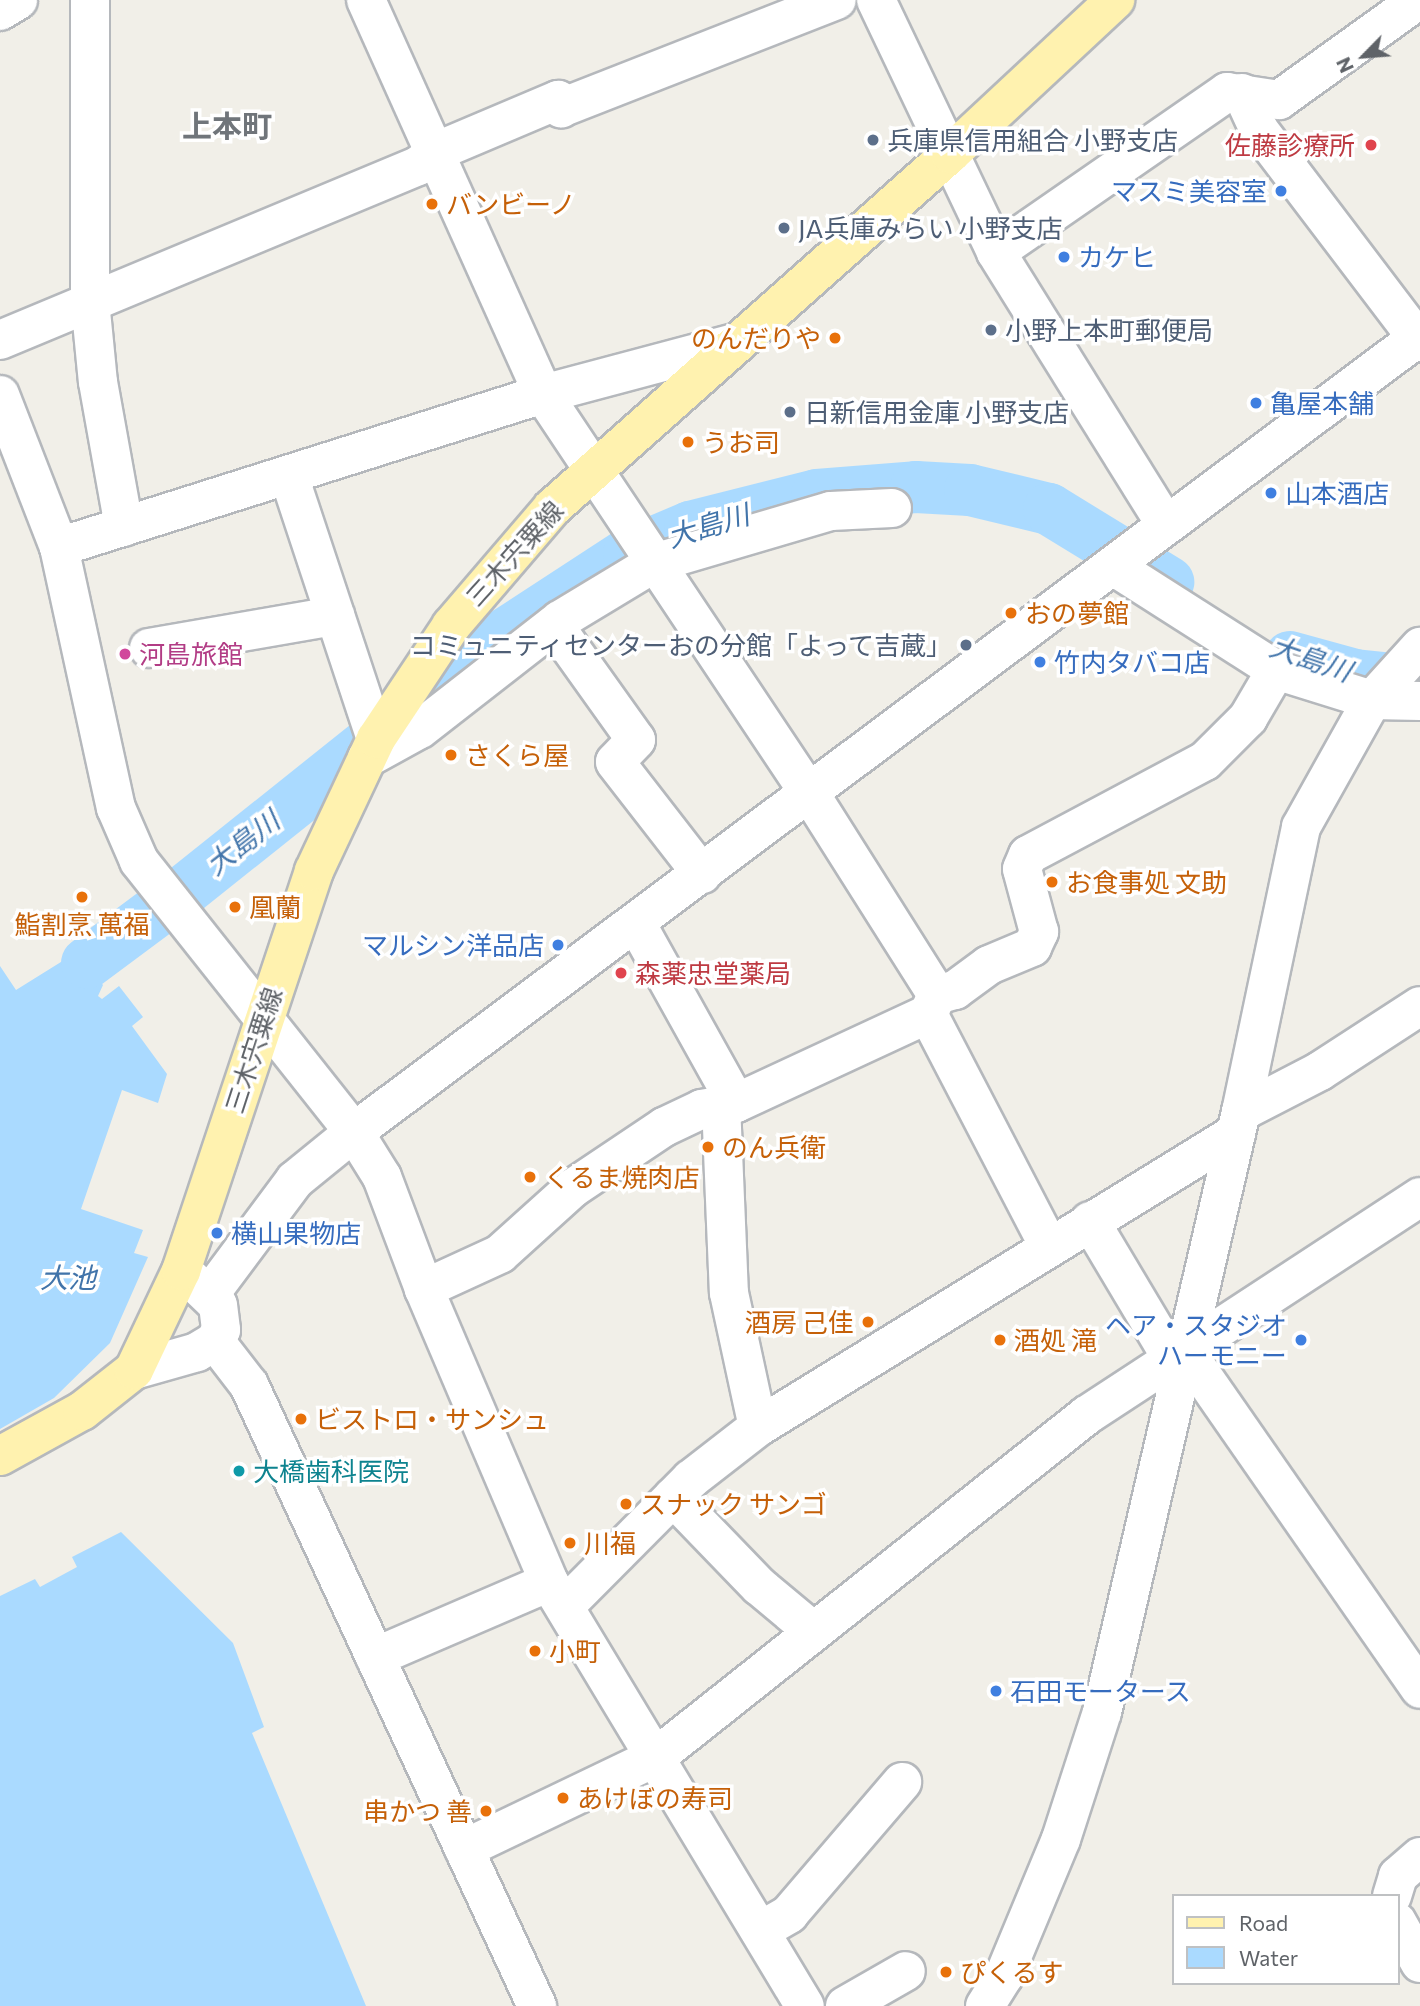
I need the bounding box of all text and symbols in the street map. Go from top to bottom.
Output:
north arrow [1329,21,1399,91]
text: N [1331,54,1358,76]
district label: 上本町 [182,107,272,143]
place label: 兵庫県信用組合 小野支店 [887,124,1178,156]
place label: 佐藤診療所 [1225,129,1355,161]
marker: 兵庫県信用組合 小野支店 [865,132,881,148]
marker: 佐藤診療所 [1361,135,1381,155]
place label: マスミ美容室 [1111,175,1267,207]
marker: マスミ美容室 [1273,183,1289,199]
place label: バンビーノ [446,188,576,220]
marker: バンビーノ [424,196,440,212]
place label: JA兵庫みらい 小野支店 [798,212,1062,244]
marker: JA兵庫みらい 小野支店 [776,220,792,236]
place label: カケヒ [1078,241,1156,273]
marker: カケヒ [1056,249,1072,265]
place label: 小野上本町郵便局 [1005,314,1213,346]
place label: のんだりや [691,322,821,354]
marker: 小野上本町郵便局 [983,322,999,338]
marker: のんだりや [827,330,843,346]
place label: 亀屋本舗 [1270,387,1374,419]
marker: 亀屋本舗 [1248,395,1264,411]
place label: 日新信用金庫 小野支店 [804,396,1069,428]
marker: 日新信用金庫 小野支店 [782,404,798,420]
place label: うお司 [702,426,780,458]
marker: うお司 [680,434,696,450]
place label: 山本酒店 [1285,477,1389,509]
marker: 山本酒店 [1263,485,1279,501]
street label: 三木宍粟線 [459,494,569,612]
water label: 大島川 [663,497,753,553]
place label: おの夢館 [1025,597,1129,629]
marker: おの夢館 [1003,605,1019,621]
water label: 大島川 [1266,628,1356,688]
place label: コミュニティセンターおの分館「よって吉蔵」 [406,629,952,661]
marker: コミュニティセンターおの分館「よって吉蔵」 [958,637,974,653]
place label: 河島旅館 [139,638,243,670]
marker: 河島旅館 [117,646,133,662]
place label: 竹内タバコ店 [1054,646,1210,678]
marker: 竹内タバコ店 [1032,654,1048,670]
place label: さくら屋 [465,739,569,771]
marker: さくら屋 [443,747,459,763]
water label: 大島川 [199,803,285,881]
place label: お食事処 文助 [1066,866,1227,898]
marker: お食事処 文助 [1044,874,1060,890]
marker: 鮨割烹 萬福 [74,889,90,905]
place label: 凰蘭 [249,891,301,923]
marker: 凰蘭 [227,899,243,915]
place label: 鮨割烹 萬福 [15,908,149,940]
place label: マルシン洋品店 [362,929,544,961]
marker: マルシン洋品店 [550,937,566,953]
place label: 森薬忠堂薬局 [635,957,791,989]
marker: 森薬忠堂薬局 [613,965,629,981]
street label: 三木宍粟線 [218,983,288,1117]
place label: のん兵衛 [722,1131,826,1163]
marker: のん兵衛 [700,1139,716,1155]
place label: くるま焼肉店 [544,1161,700,1193]
marker: くるま焼肉店 [522,1169,538,1185]
place label: 横山果物店 [231,1217,361,1249]
marker: 横山果物店 [209,1225,225,1241]
water label: 大池 [40,1260,96,1294]
place label: 酒房 己佳 [745,1306,854,1338]
place label: ヘア・スタジオ ハーモニー [1105,1309,1287,1370]
marker: 酒房 己佳 [860,1314,876,1330]
place label: 酒処 滝 [1014,1324,1097,1356]
marker: 酒処 滝 [992,1332,1008,1348]
marker: ヘア・スタジオ ハーモニー [1293,1332,1309,1348]
place label: ビストロ・サンシュ [315,1403,549,1435]
marker: ビストロ・サンシュ [293,1411,309,1427]
place label: 大橋歯科医院 [253,1455,409,1487]
marker: 大橋歯科医院 [231,1463,247,1479]
place label: スナック サンゴ [640,1488,827,1520]
marker: スナック サンゴ [618,1496,634,1512]
place label: 川福 [584,1527,636,1559]
marker: 川福 [562,1535,578,1551]
place label: 小町 [549,1635,601,1667]
marker: 小町 [527,1643,543,1659]
place label: 石田モータース [1010,1675,1192,1707]
marker: 石田モータース [988,1683,1004,1699]
place label: あけぼの寿司 [577,1782,733,1814]
marker: あけぼの寿司 [555,1790,571,1806]
place label: 串かつ 善 [363,1795,472,1827]
marker: 串かつ 善 [478,1803,494,1819]
legend [1172,1894,1399,1985]
text: Road [1239,1910,1288,1935]
text: Water [1239,1945,1298,1970]
place label: ぴくるす [960,1956,1064,1988]
marker: ぴくるす [938,1964,954,1980]

